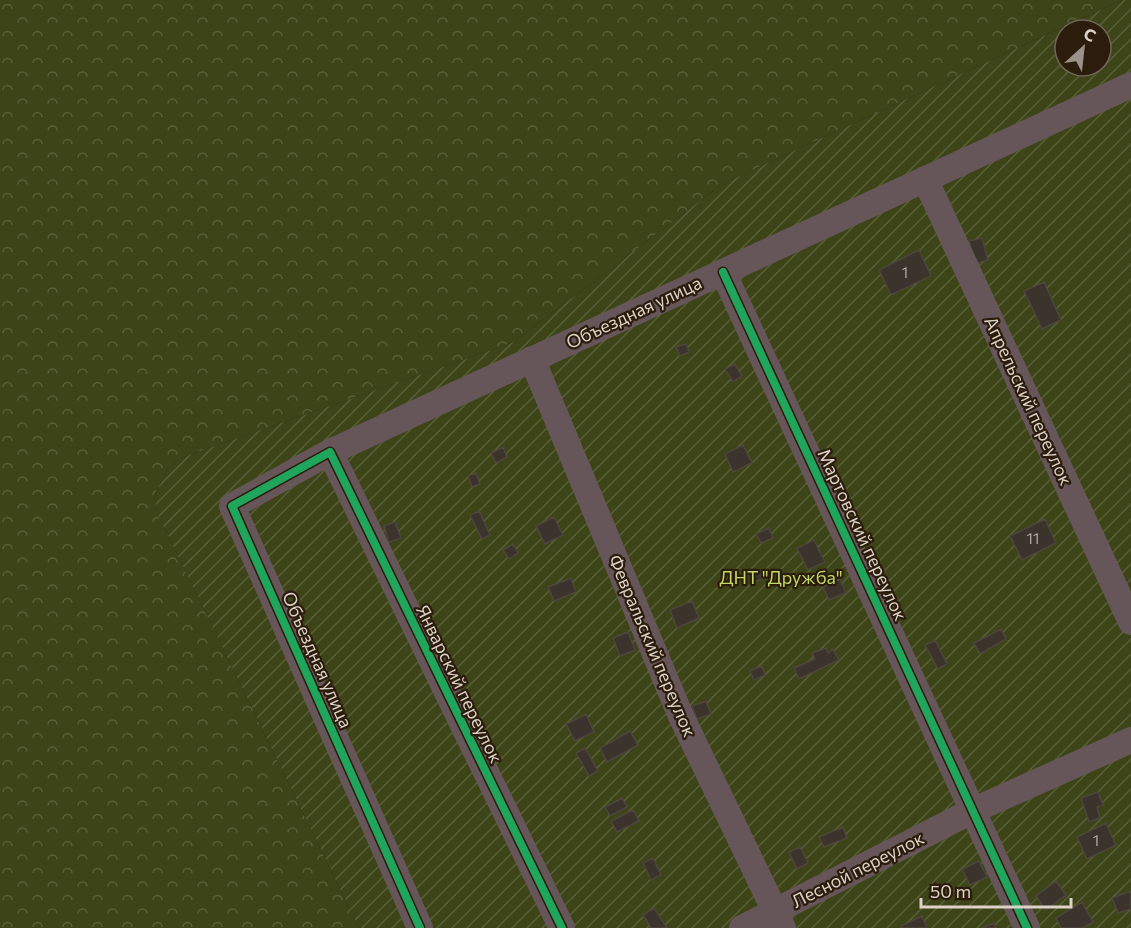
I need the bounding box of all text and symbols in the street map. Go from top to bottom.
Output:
north arrow [1053,18,1113,78]
text: С [1081,23,1099,45]
house number: 1 [902,263,908,281]
street label: Объездная улица [562,271,705,353]
street label: Апрельский переулок [980,313,1078,489]
street label: Мартовский переулок [813,445,913,624]
house number: 11 [1027,529,1039,547]
street label: Февральский переулок [605,551,701,740]
park label: ДНТ "Дружба" [719,566,843,588]
street label: Объездная улица [278,588,358,731]
street label: Январский переулок [412,601,508,767]
street label: Лесной переулок [788,826,928,912]
house number: 1 [1093,831,1099,849]
scale bar [921,871,1071,909]
text: 50 m [930,880,971,902]

